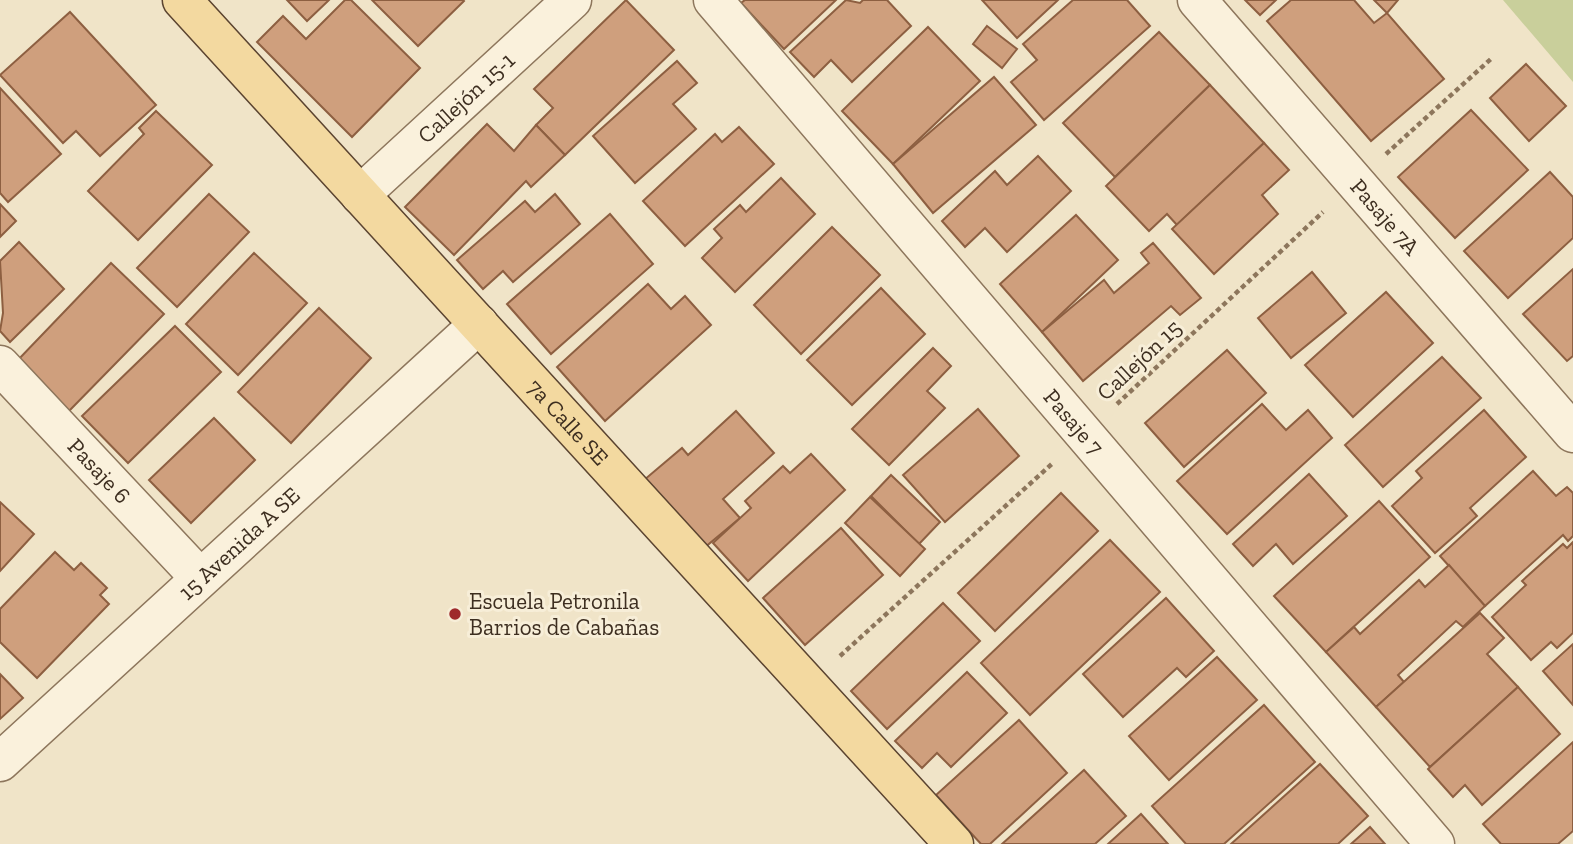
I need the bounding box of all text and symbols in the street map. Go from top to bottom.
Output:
street label: Callejón 15-1 [412,46,520,149]
street label: Pasaje 7A [1344,173,1427,261]
street label: Callejón 15 [1091,314,1187,406]
street label: 7a Calle SE [522,373,615,471]
street label: Pasaje 7 [1038,383,1110,461]
street label: Pasaje 6 [62,432,137,509]
street label: 15 Avenida A SE [173,481,305,606]
place label: Escuela Petronila Barrios de Cabañas [469,587,659,641]
marker: Escuela Petronila Barrios de Cabañas [447,606,463,622]

